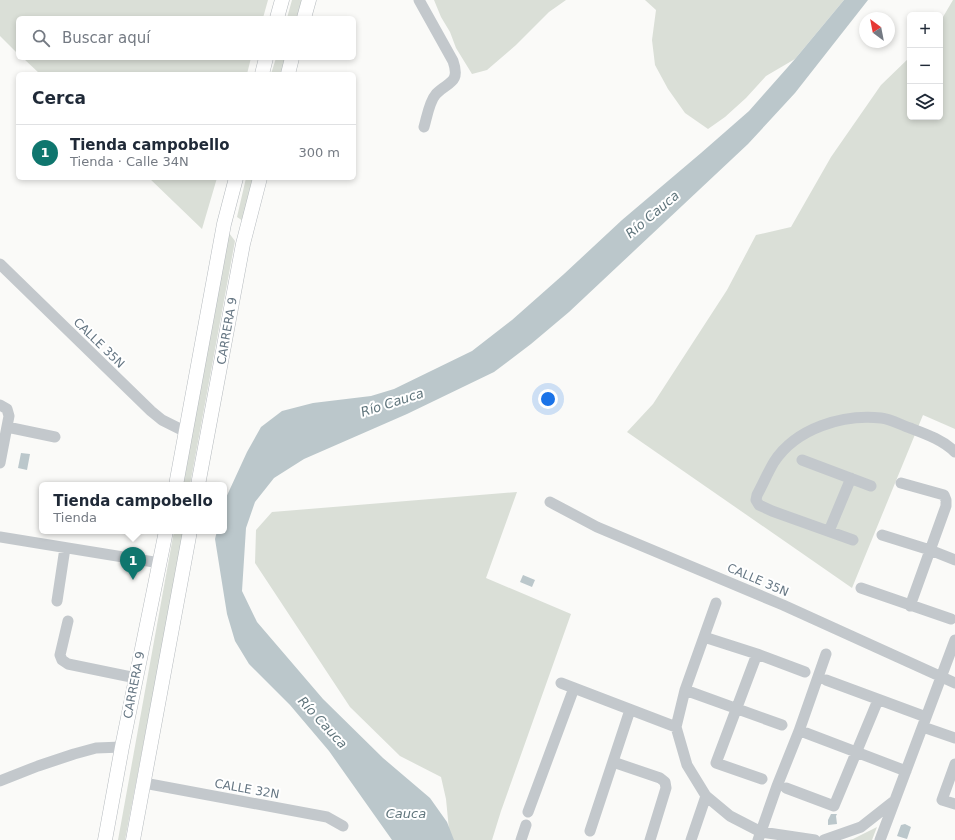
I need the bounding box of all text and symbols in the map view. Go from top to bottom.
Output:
north arrow [859,12,895,48]
map controls [907,12,943,120]
button: + [907,12,943,48]
search box [16,16,356,60]
icon: search [30,27,52,49]
text: Buscar aquí [62,29,150,47]
button: − [907,48,943,84]
button: layers [907,84,943,120]
text: Cerca [32,88,86,108]
text: Tienda campobello [70,136,230,154]
text: 1 [40,145,50,160]
text: 300 m [298,145,340,160]
text: Tienda · Calle 34N [70,154,189,169]
water label: Río Cauca [623,188,682,241]
street label: CARRERA 9 [214,296,240,366]
street label: CALLE 35N [71,315,127,371]
water label: Río Cauca [359,385,425,420]
your location [538,389,558,409]
popup [39,482,227,534]
text: Tienda campobello [53,492,213,510]
text: Tienda [53,510,97,525]
pin: 1 [120,547,146,580]
street label: CALLE 35N [725,561,791,599]
street label: CARRERA 9 [121,650,147,720]
water label: Río Cauca [295,693,350,751]
street label: CALLE 32N [213,776,281,802]
water label: Cauca [386,806,426,821]

